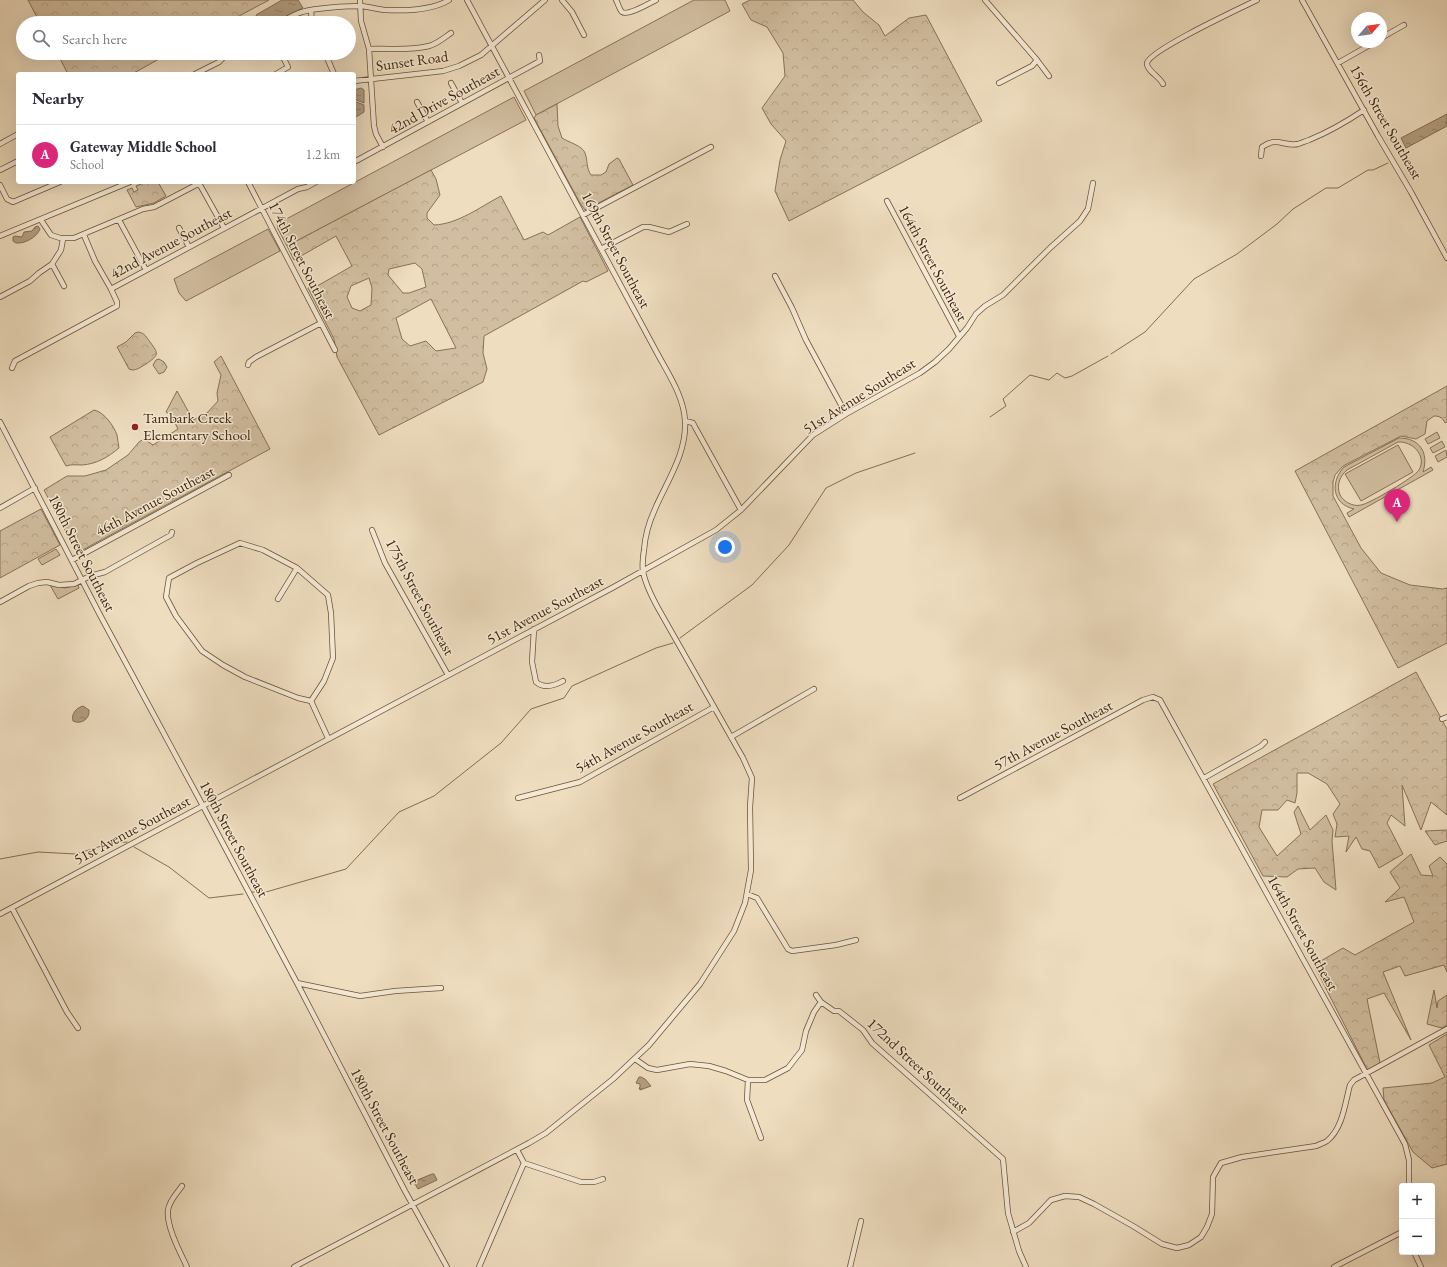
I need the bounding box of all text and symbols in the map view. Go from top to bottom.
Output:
north arrow [1351,12,1387,48]
search box [16,16,356,60]
icon: search [30,27,52,49]
text: Search here [62,29,127,48]
street label: Sunset Road [375,46,450,75]
street label: 42nd Drive Southeast [385,61,503,138]
street label: 156th Street Southeast [1346,61,1427,183]
text: Nearby [32,87,84,109]
text: Gateway Middle School [70,137,216,156]
text: A [40,146,50,163]
text: 1.2 km [306,146,340,163]
text: School [70,156,104,173]
street label: 169th Street Southeast [578,188,655,311]
street label: 174th Street Southeast [265,198,340,322]
street label: 164th Street Southeast [895,201,972,324]
street label: 42nd Avenue Southeast [107,202,235,283]
street label: 51st Avenue Southeast [799,353,919,438]
place label: Tambark Creek Elementary School [143,408,251,444]
marker: Tambark Creek Elementary School [130,422,140,432]
street label: 46th Avenue Southeast [92,461,218,540]
pin: A [1384,489,1410,522]
street label: 180th Street Southeast [45,491,120,615]
street label: 175th Street Southeast [382,535,459,658]
your location [715,537,735,557]
street label: 51st Avenue Southeast [483,571,606,648]
street label: 57th Avenue Southeast [990,695,1116,774]
street label: 54th Avenue Southeast [571,696,696,777]
street label: 180th Street Southeast [196,777,273,900]
street label: 51st Avenue Southeast [70,791,193,868]
street label: 164th Street Southeast [1264,872,1343,994]
street label: 172nd Street Southeast [864,1014,973,1118]
street label: 180th Street Southeast [347,1064,424,1187]
map controls [1399,1183,1435,1255]
button: + [1399,1183,1435,1219]
button: − [1399,1219,1435,1255]

